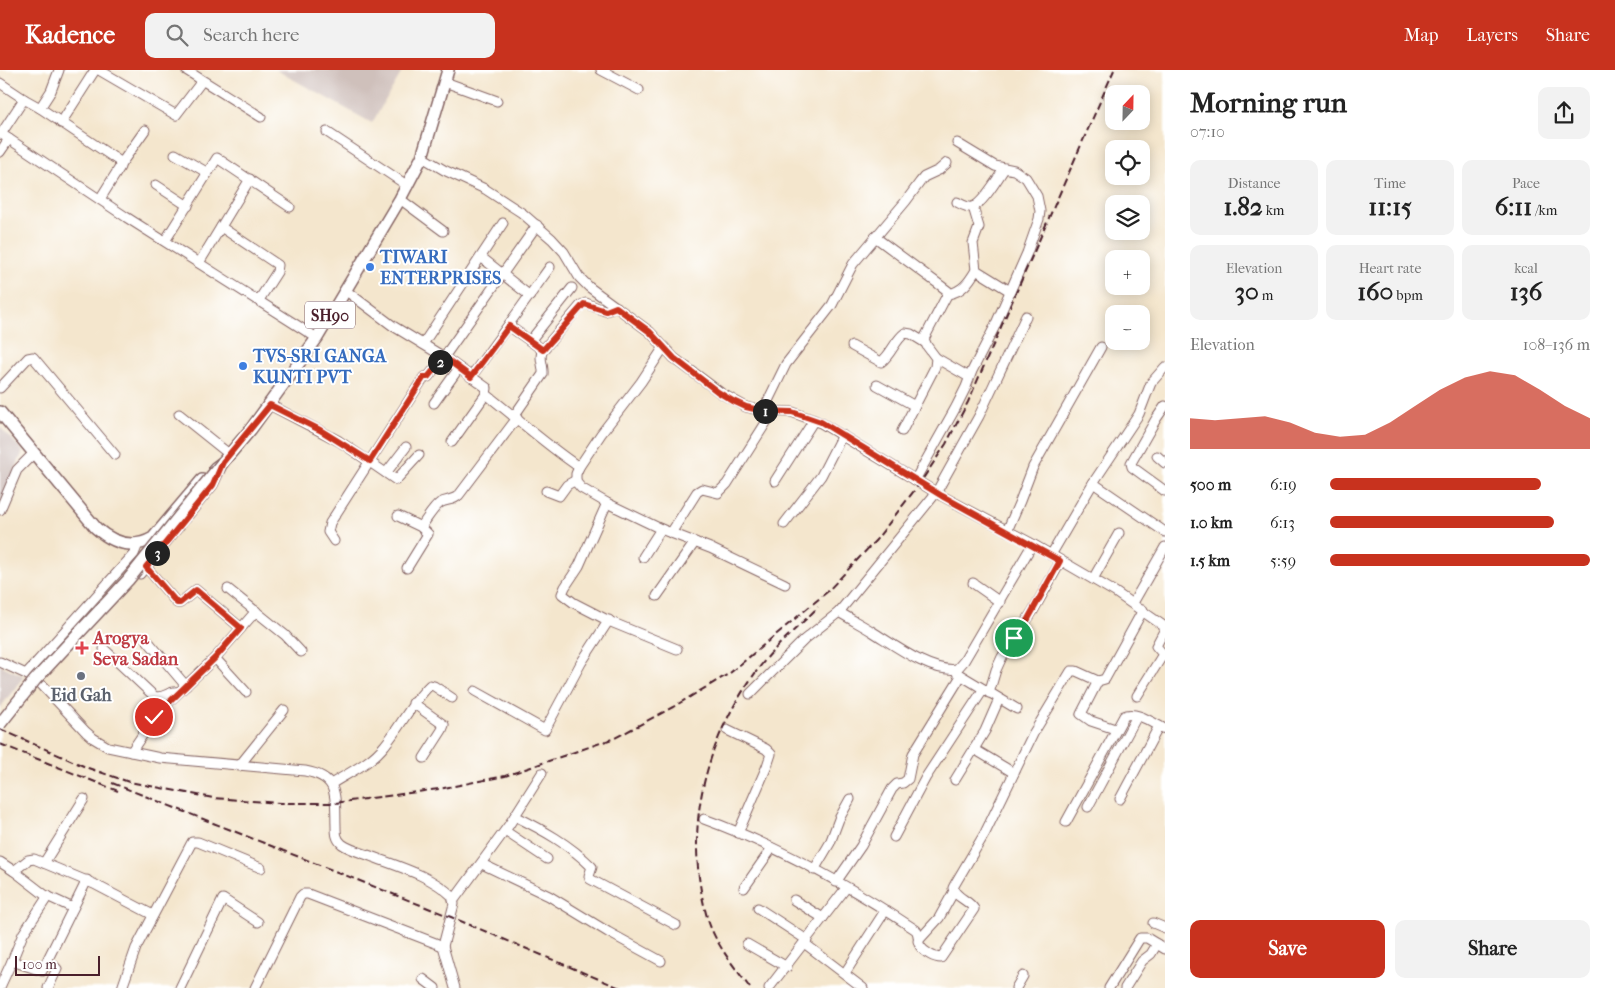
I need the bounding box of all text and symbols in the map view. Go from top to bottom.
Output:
search box [145,13,495,58]
text: Kadence [25,21,115,49]
icon: search [163,21,191,49]
text: Search here [203,24,299,46]
text: Map [1404,25,1438,46]
text: Layers [1466,25,1518,46]
text: Share [1546,25,1590,46]
north arrow [1105,85,1150,130]
map controls [1105,85,1150,350]
text: Morning run [1190,86,1347,119]
button: share [1538,87,1590,139]
text: 07:10 [1190,122,1225,141]
button: locate [1105,140,1150,185]
text: Distance [1228,175,1280,192]
text: Time [1374,175,1406,192]
text: Pace [1512,175,1540,192]
text: 1.82 [1223,192,1263,221]
text: 11:15 [1368,192,1412,221]
text: 6:11 [1495,192,1532,221]
button: layers [1105,195,1150,240]
text: km [1263,202,1285,219]
text: /km [1532,202,1557,219]
place label: TIWARI ENTERPRISES [379,247,501,289]
button: + [1105,250,1150,295]
text: Elevation [1226,260,1282,277]
text: Heart rate [1359,260,1421,277]
text: kcal [1514,260,1538,277]
marker: TIWARI ENTERPRISES [364,261,376,273]
text: 30 [1235,277,1259,306]
text: 160 [1357,277,1393,306]
text: 136 [1510,277,1542,306]
text: m [1259,287,1273,304]
text: bpm [1393,287,1423,304]
road number: SH90 [305,302,355,328]
button: − [1105,305,1150,350]
text: Elevation [1190,335,1255,354]
text: 108–136 m [1523,335,1590,354]
place label: TVS-SRI GANGA KUNTI PVT [252,346,388,388]
pin: 2 [428,350,452,374]
text: 2 [437,354,444,371]
marker: TVS-SRI GANGA KUNTI PVT [237,360,249,372]
pin: 1 [752,398,778,424]
text: 1 [763,403,768,420]
text: 500 m [1190,475,1231,494]
text: 6:19 [1270,475,1297,494]
text: 1.0 km [1190,513,1233,532]
text: 6:13 [1270,513,1295,532]
pin: 3 [144,540,170,566]
text: 3 [155,545,160,562]
text: 1.5 km [1190,551,1230,570]
text: 5:59 [1270,551,1296,570]
pin [993,617,1035,659]
icon: arrive [1000,624,1028,652]
place label: Arogya Seva Sadan [92,628,179,670]
marker: Arogya Seva Sadan [75,641,89,655]
marker: Eid Gah [75,670,87,682]
place label: Eid Gah [50,685,112,706]
pin [133,696,175,738]
icon: check [140,703,168,731]
button: Save [1190,920,1385,978]
button: Share [1395,920,1590,978]
scale bar [15,953,100,976]
text: 100 m [22,956,57,973]

